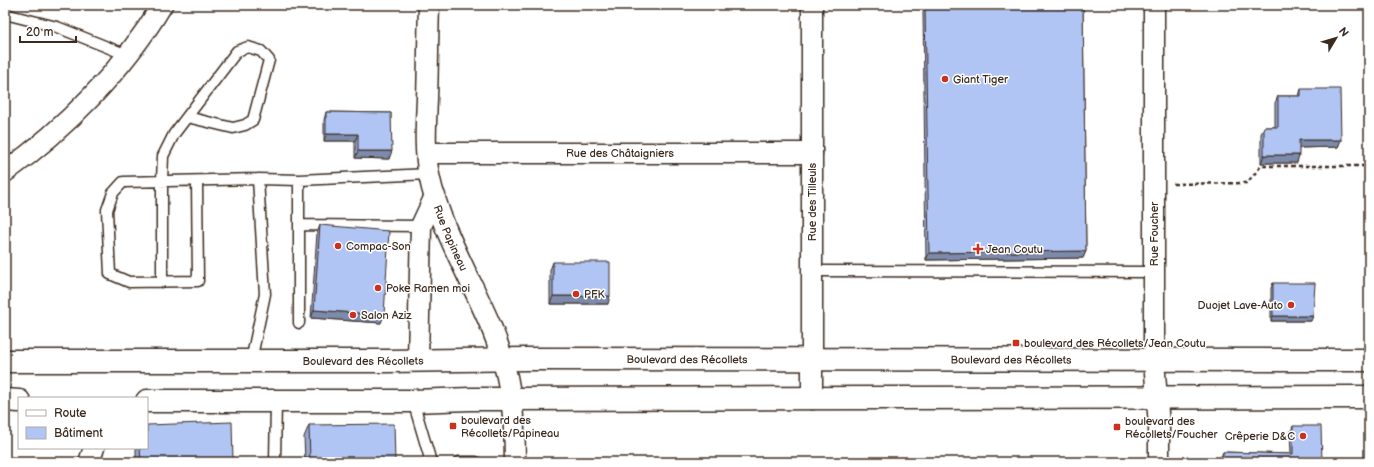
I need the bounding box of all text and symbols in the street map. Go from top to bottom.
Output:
scale bar [20,18,76,44]
north arrow [1316,18,1356,58]
text: 20 m [26,25,53,40]
text: N [1336,25,1351,39]
place label: Giant Tiger [953,73,1009,86]
marker: Giant Tiger [940,74,950,84]
street label: Rue des Châtaigniers [566,147,675,160]
street label: Rue des Tilleuls [806,162,819,241]
street label: Rue Foucher [1148,201,1161,266]
street label: Rue Papineau [431,203,471,273]
place label: Compac-Son [346,240,411,253]
marker: Compac-Son [333,241,343,251]
place label: Jean Coutu [986,243,1043,256]
marker: Jean Coutu [973,244,983,254]
place label: Poke Ramen moi [386,282,470,295]
marker: Poke Ramen moi [373,283,383,293]
place label: PFK [584,288,605,301]
marker: PFK [571,289,581,299]
place label: Duojet Lave-Auto [1197,299,1283,312]
marker: Duojet Lave-Auto [1286,300,1296,310]
place label: Salon Aziz [361,309,412,322]
marker: Salon Aziz [348,310,358,320]
place label: boulevard des Récollets/Jean Coutu [1024,337,1206,350]
marker: boulevard des Récollets/Jean Coutu [1011,338,1021,348]
street label: Boulevard des Récollets [626,353,748,366]
street label: Boulevard des Récollets [950,353,1072,366]
street label: Boulevard des Récollets [302,354,424,368]
legend [18,397,148,449]
text: Route [54,406,86,421]
place label: boulevard des Récollets/Papineau [461,414,559,440]
place label: boulevard des Récollets/Foucher [1125,415,1219,441]
marker: boulevard des Récollets/Papineau [448,421,458,431]
marker: boulevard des Récollets/Foucher [1112,422,1122,432]
text: Bâtiment [54,426,103,441]
place label: Crêperie D&C [1225,430,1295,443]
marker: Crêperie D&C [1298,431,1308,441]

